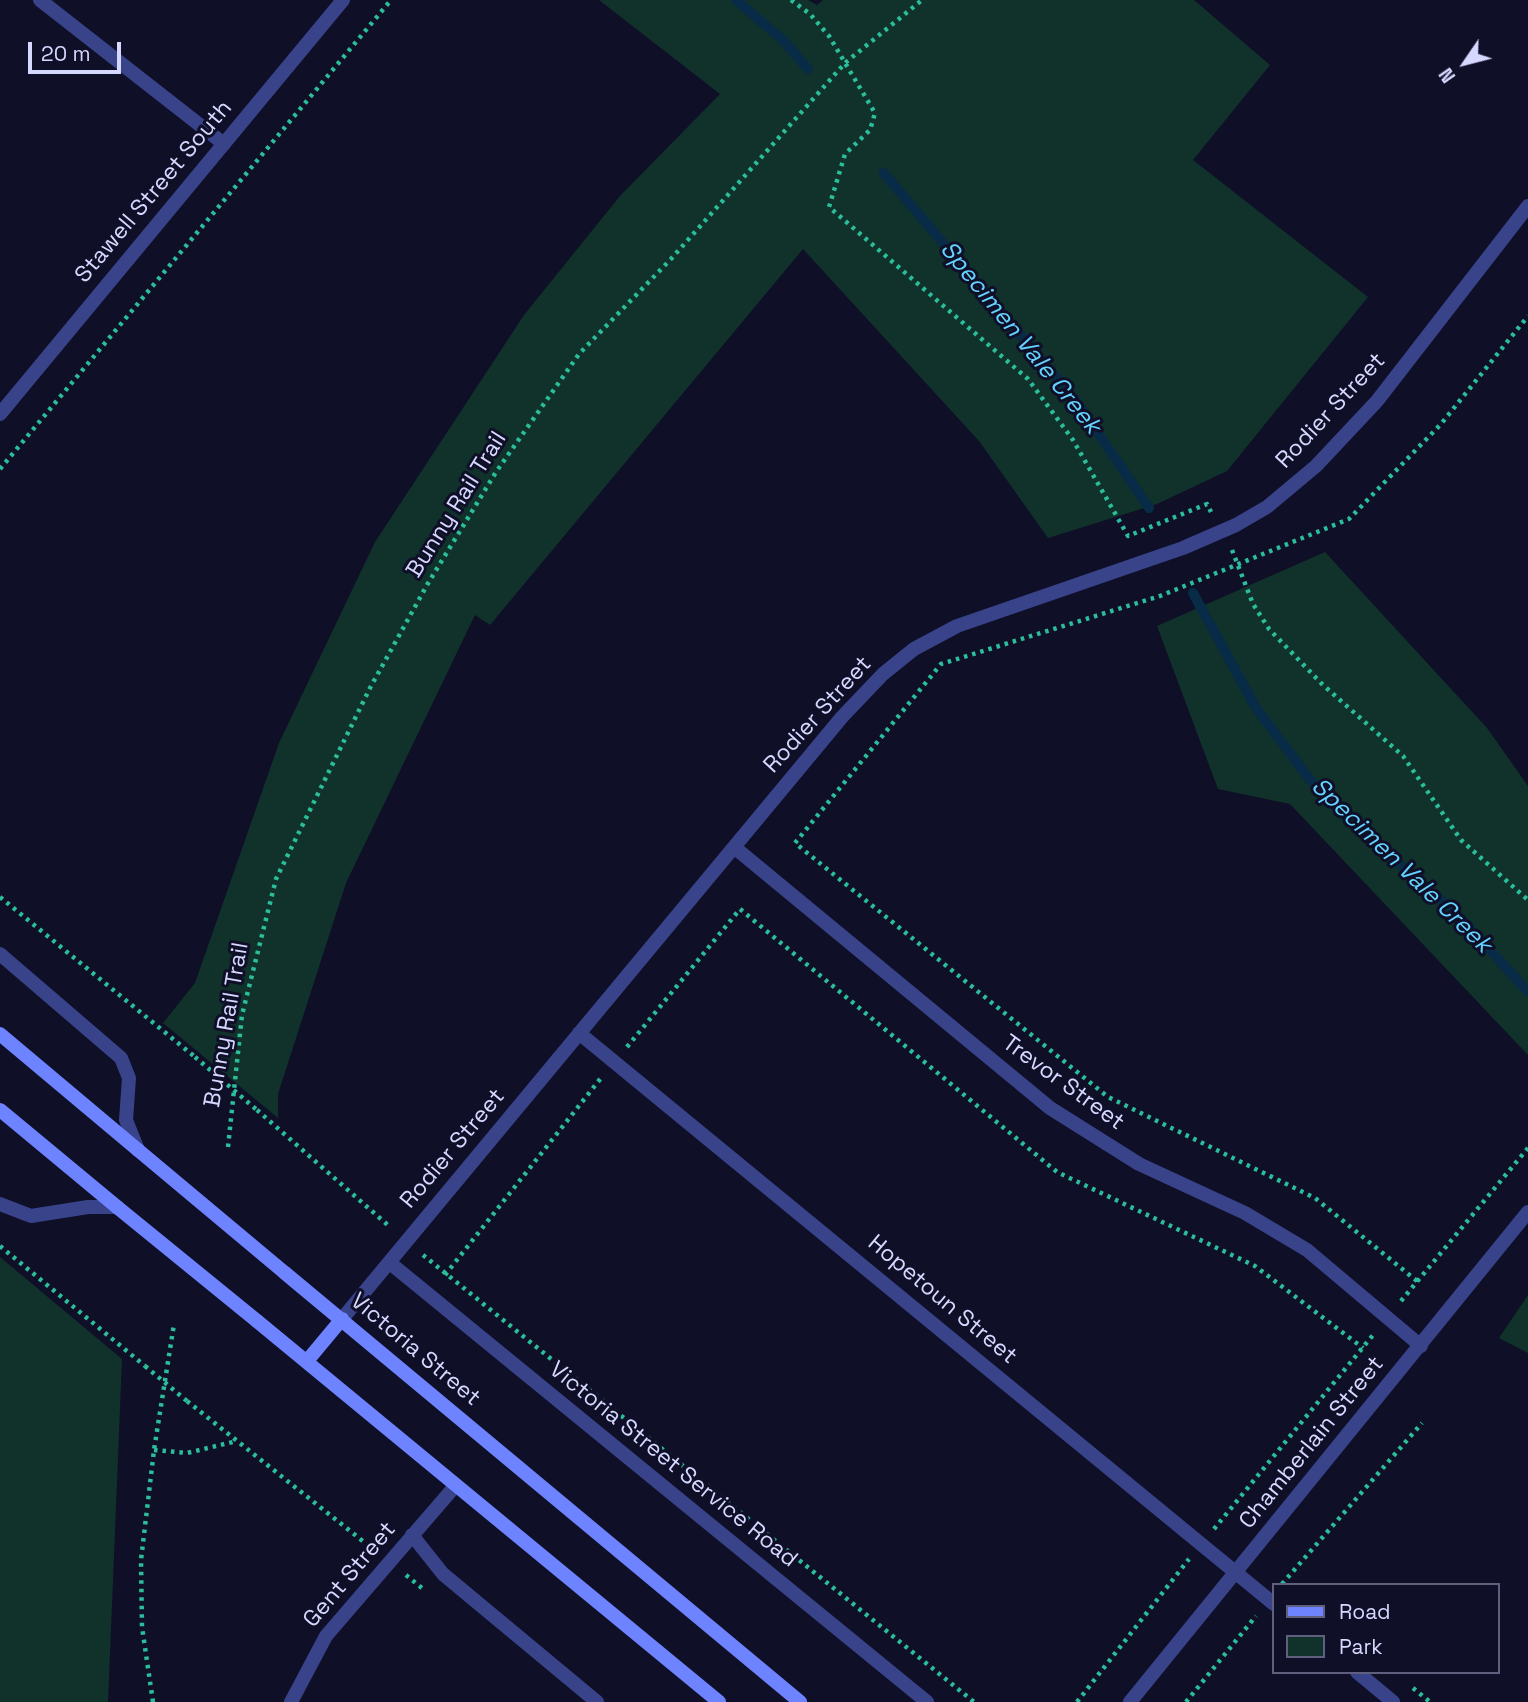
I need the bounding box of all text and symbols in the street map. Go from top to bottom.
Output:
scale bar [32,28,124,72]
north arrow [1430,28,1500,98]
text: 20 m [41,40,91,67]
text: N [1434,63,1461,88]
street label: Stawell Street South [70,95,238,289]
water label: Specimen Vale Creek [933,236,1107,440]
street label: Rodier Street [1271,348,1391,474]
street label: Bunny Rail Trail [401,427,513,583]
street label: Rodier Street [758,651,878,779]
water label: Specimen Vale Creek [1305,772,1497,960]
street label: Bunny Rail Trail [199,940,255,1110]
street label: Trevor Street [997,1029,1129,1137]
street label: Rodier Street [395,1084,511,1214]
street label: Hopetoun Street [862,1230,1022,1370]
street label: Victoria Street [344,1288,486,1412]
street label: Chamberlain Street [1234,1351,1390,1535]
street label: Victoria Street Service Road [543,1356,803,1574]
street label: Gent Street [298,1517,402,1633]
legend [1272,1583,1500,1674]
text: Road [1339,1598,1391,1625]
text: Park [1339,1633,1383,1660]

